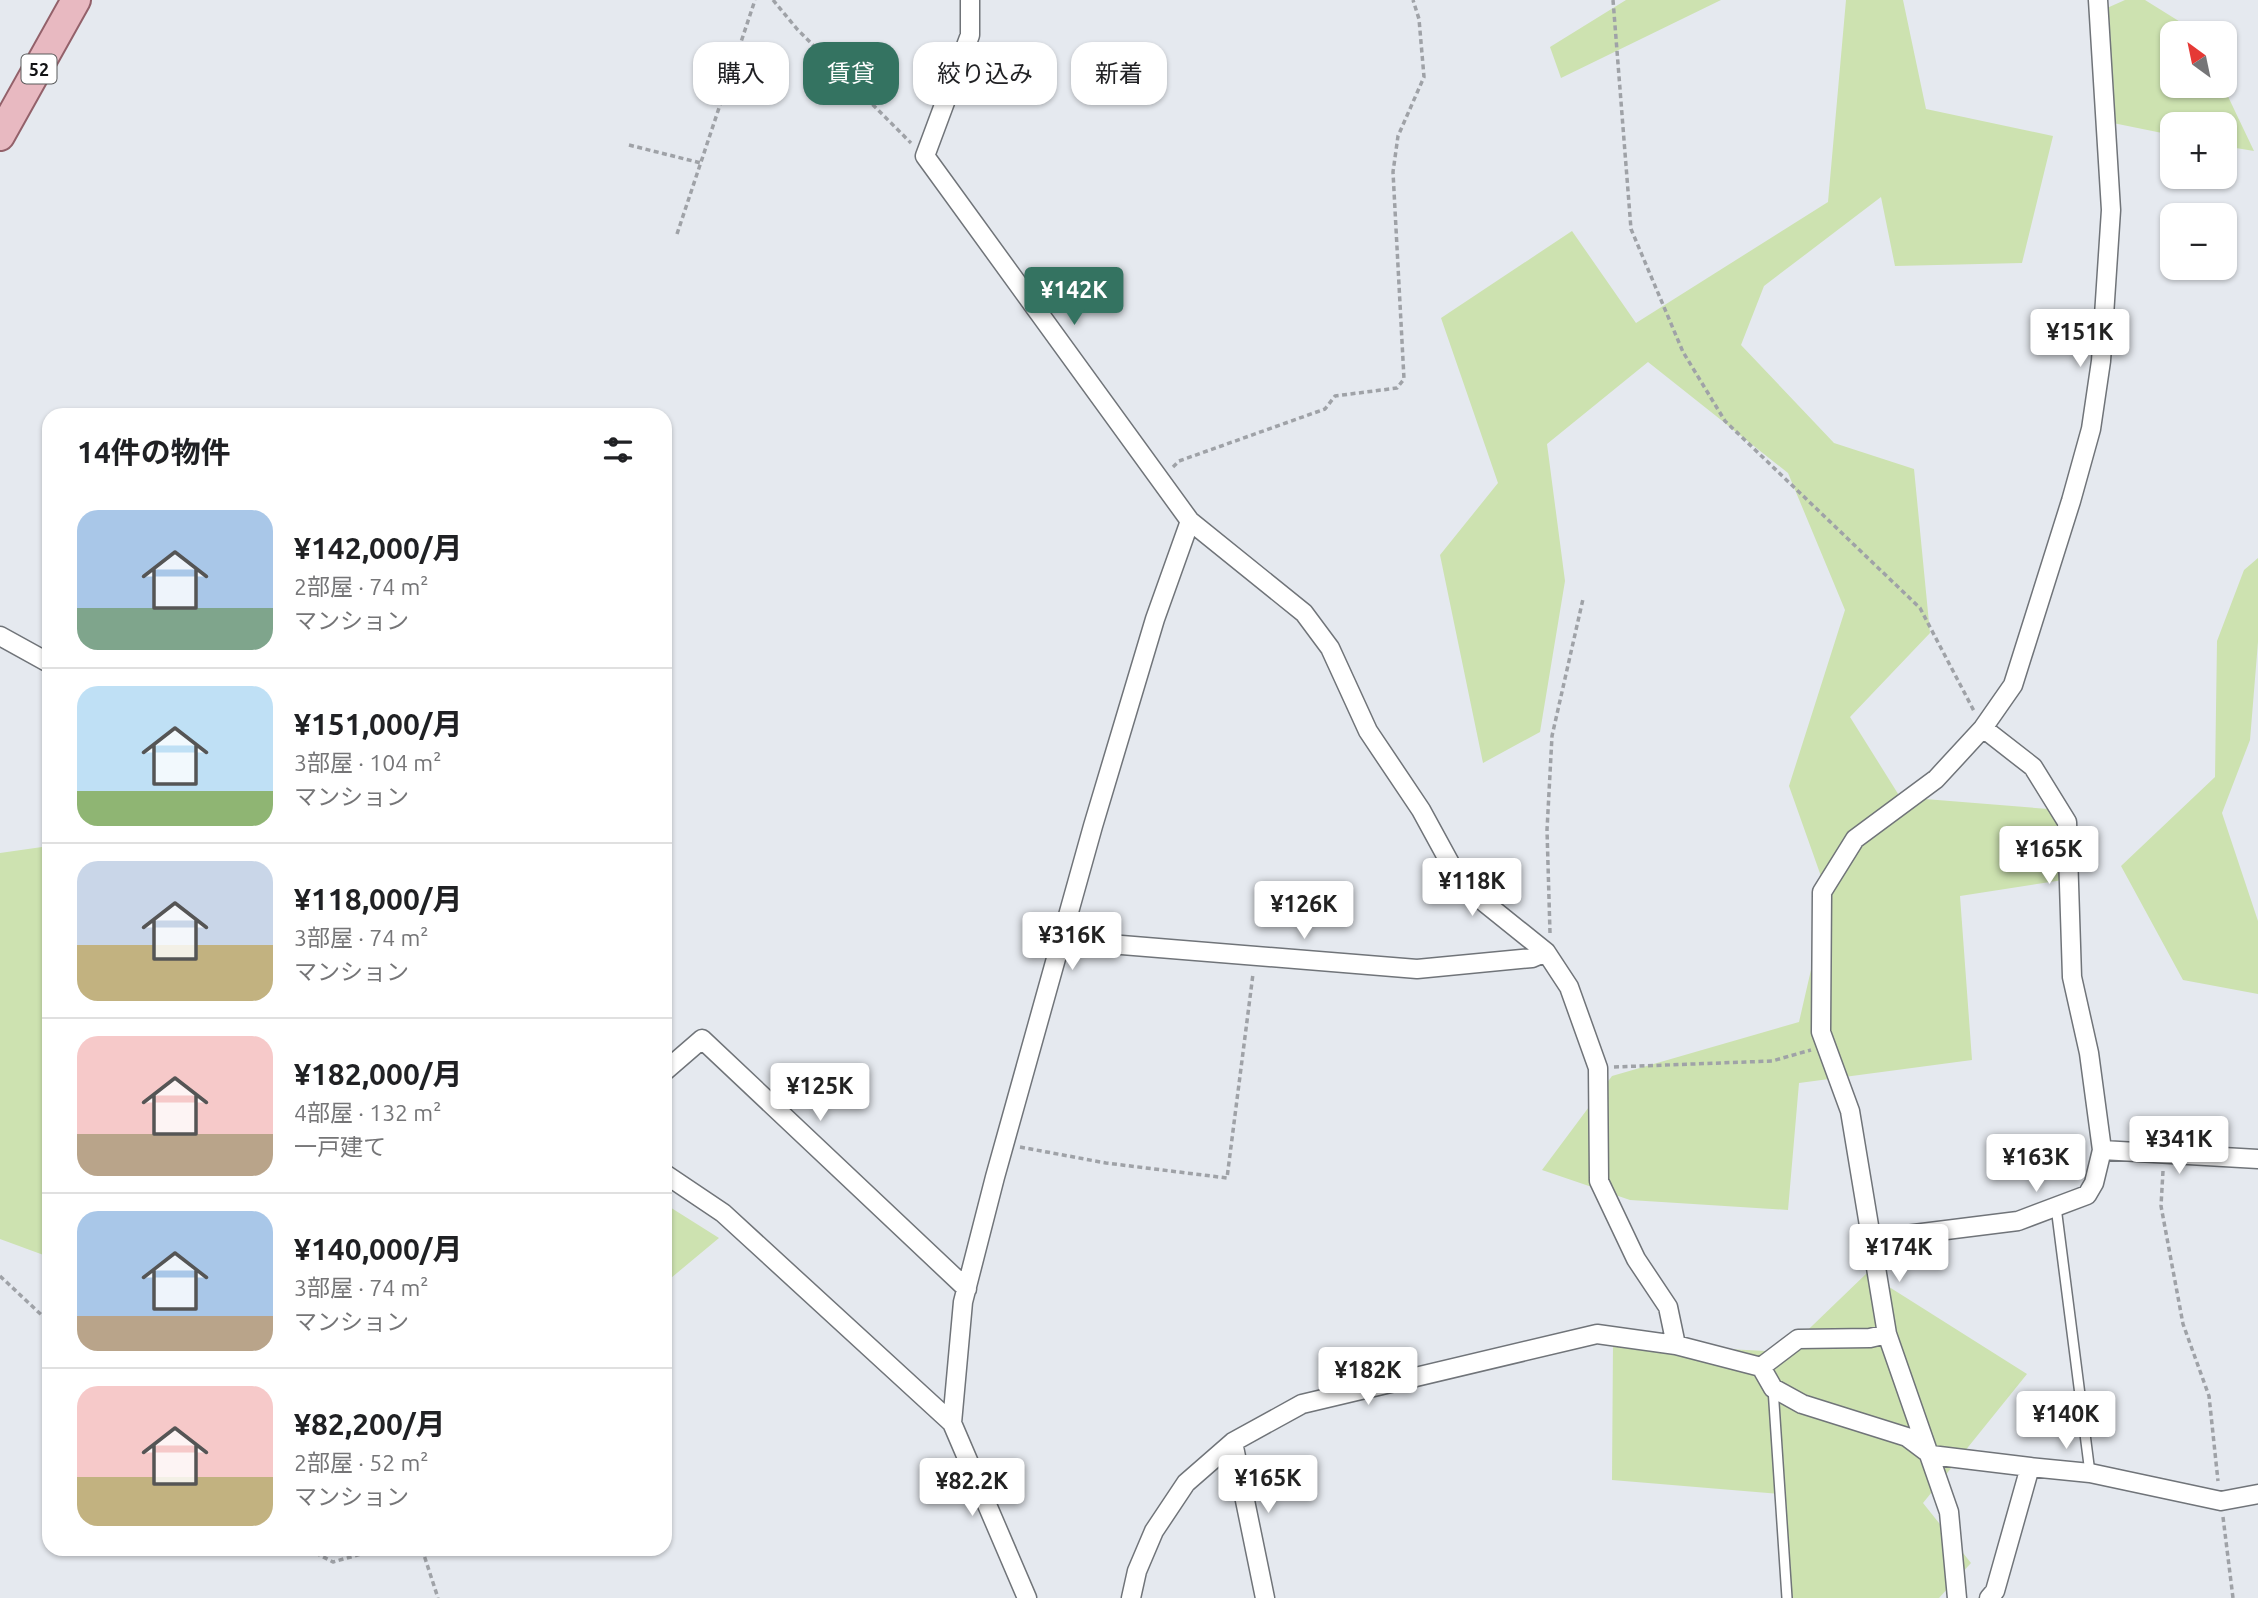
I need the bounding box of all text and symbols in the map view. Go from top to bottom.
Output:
north arrow [2160,21,2236,98]
map controls [2160,21,2237,280]
chip: 購入 [693,42,789,105]
chip: 賃貸 [803,42,899,105]
chip: 絞り込み [913,42,1057,105]
chip: 新着 [1071,42,1167,105]
road number: 52 [22,55,56,84]
button: + [2160,112,2237,189]
button: − [2160,203,2237,280]
pin: ¥142K [1025,268,1123,327]
text: ¥142K [1040,277,1108,302]
pin: ¥151K [2031,310,2129,369]
text: ¥151K [2046,319,2114,344]
icon: filters [599,431,637,469]
text: 14件の物件 [77,435,231,469]
text: ¥142,000/月 [294,531,462,565]
icon: home [133,538,217,622]
text: 2部屋 · 74 m² [294,574,428,599]
text: マンション [294,608,409,633]
text: ¥151,000/月 [294,707,462,741]
icon: home [133,714,217,798]
text: 3部屋 · 104 m² [294,750,441,775]
text: マンション [294,784,409,809]
pin: ¥165K [2000,826,2098,886]
text: ¥165K [2015,836,2083,861]
pin: ¥118K [1423,858,1521,918]
text: ¥118K [1438,868,1506,893]
pin: ¥126K [1255,881,1353,941]
text: ¥118,000/月 [294,882,462,916]
icon: home [133,889,217,973]
text: ¥126K [1270,891,1338,916]
pin: ¥316K [1023,912,1121,972]
text: ¥316K [1038,922,1106,947]
text: 3部屋 · 74 m² [294,925,428,950]
text: マンション [294,959,409,984]
text: ¥182,000/月 [294,1057,462,1091]
icon: home [133,1064,217,1148]
pin: ¥125K [771,1064,869,1123]
text: ¥125K [786,1073,854,1098]
text: 4部屋 · 132 m² [294,1100,441,1125]
pin: ¥341K [2130,1116,2228,1176]
text: ¥341K [2145,1126,2213,1151]
text: 一戸建て [294,1134,386,1159]
pin: ¥163K [1987,1134,2085,1194]
text: ¥163K [2002,1144,2070,1169]
pin: ¥174K [1850,1224,1948,1284]
text: ¥140,000/月 [294,1232,462,1266]
text: ¥174K [1865,1234,1933,1259]
icon: home [133,1239,217,1323]
text: 3部屋 · 74 m² [294,1275,428,1300]
text: マンション [294,1309,409,1334]
pin: ¥182K [1319,1348,1417,1407]
text: ¥182K [1334,1357,1402,1382]
pin: ¥140K [2017,1392,2115,1451]
text: ¥140K [2032,1401,2100,1426]
text: ¥82,200/月 [294,1407,446,1441]
icon: home [133,1414,217,1498]
text: 2部屋 · 52 m² [294,1450,428,1475]
pin: ¥165K [1219,1456,1317,1515]
pin: ¥82.2K [915,1458,1029,1518]
text: ¥165K [1234,1465,1302,1490]
text: ¥82.2K [936,1468,1008,1493]
text: マンション [294,1484,409,1509]

